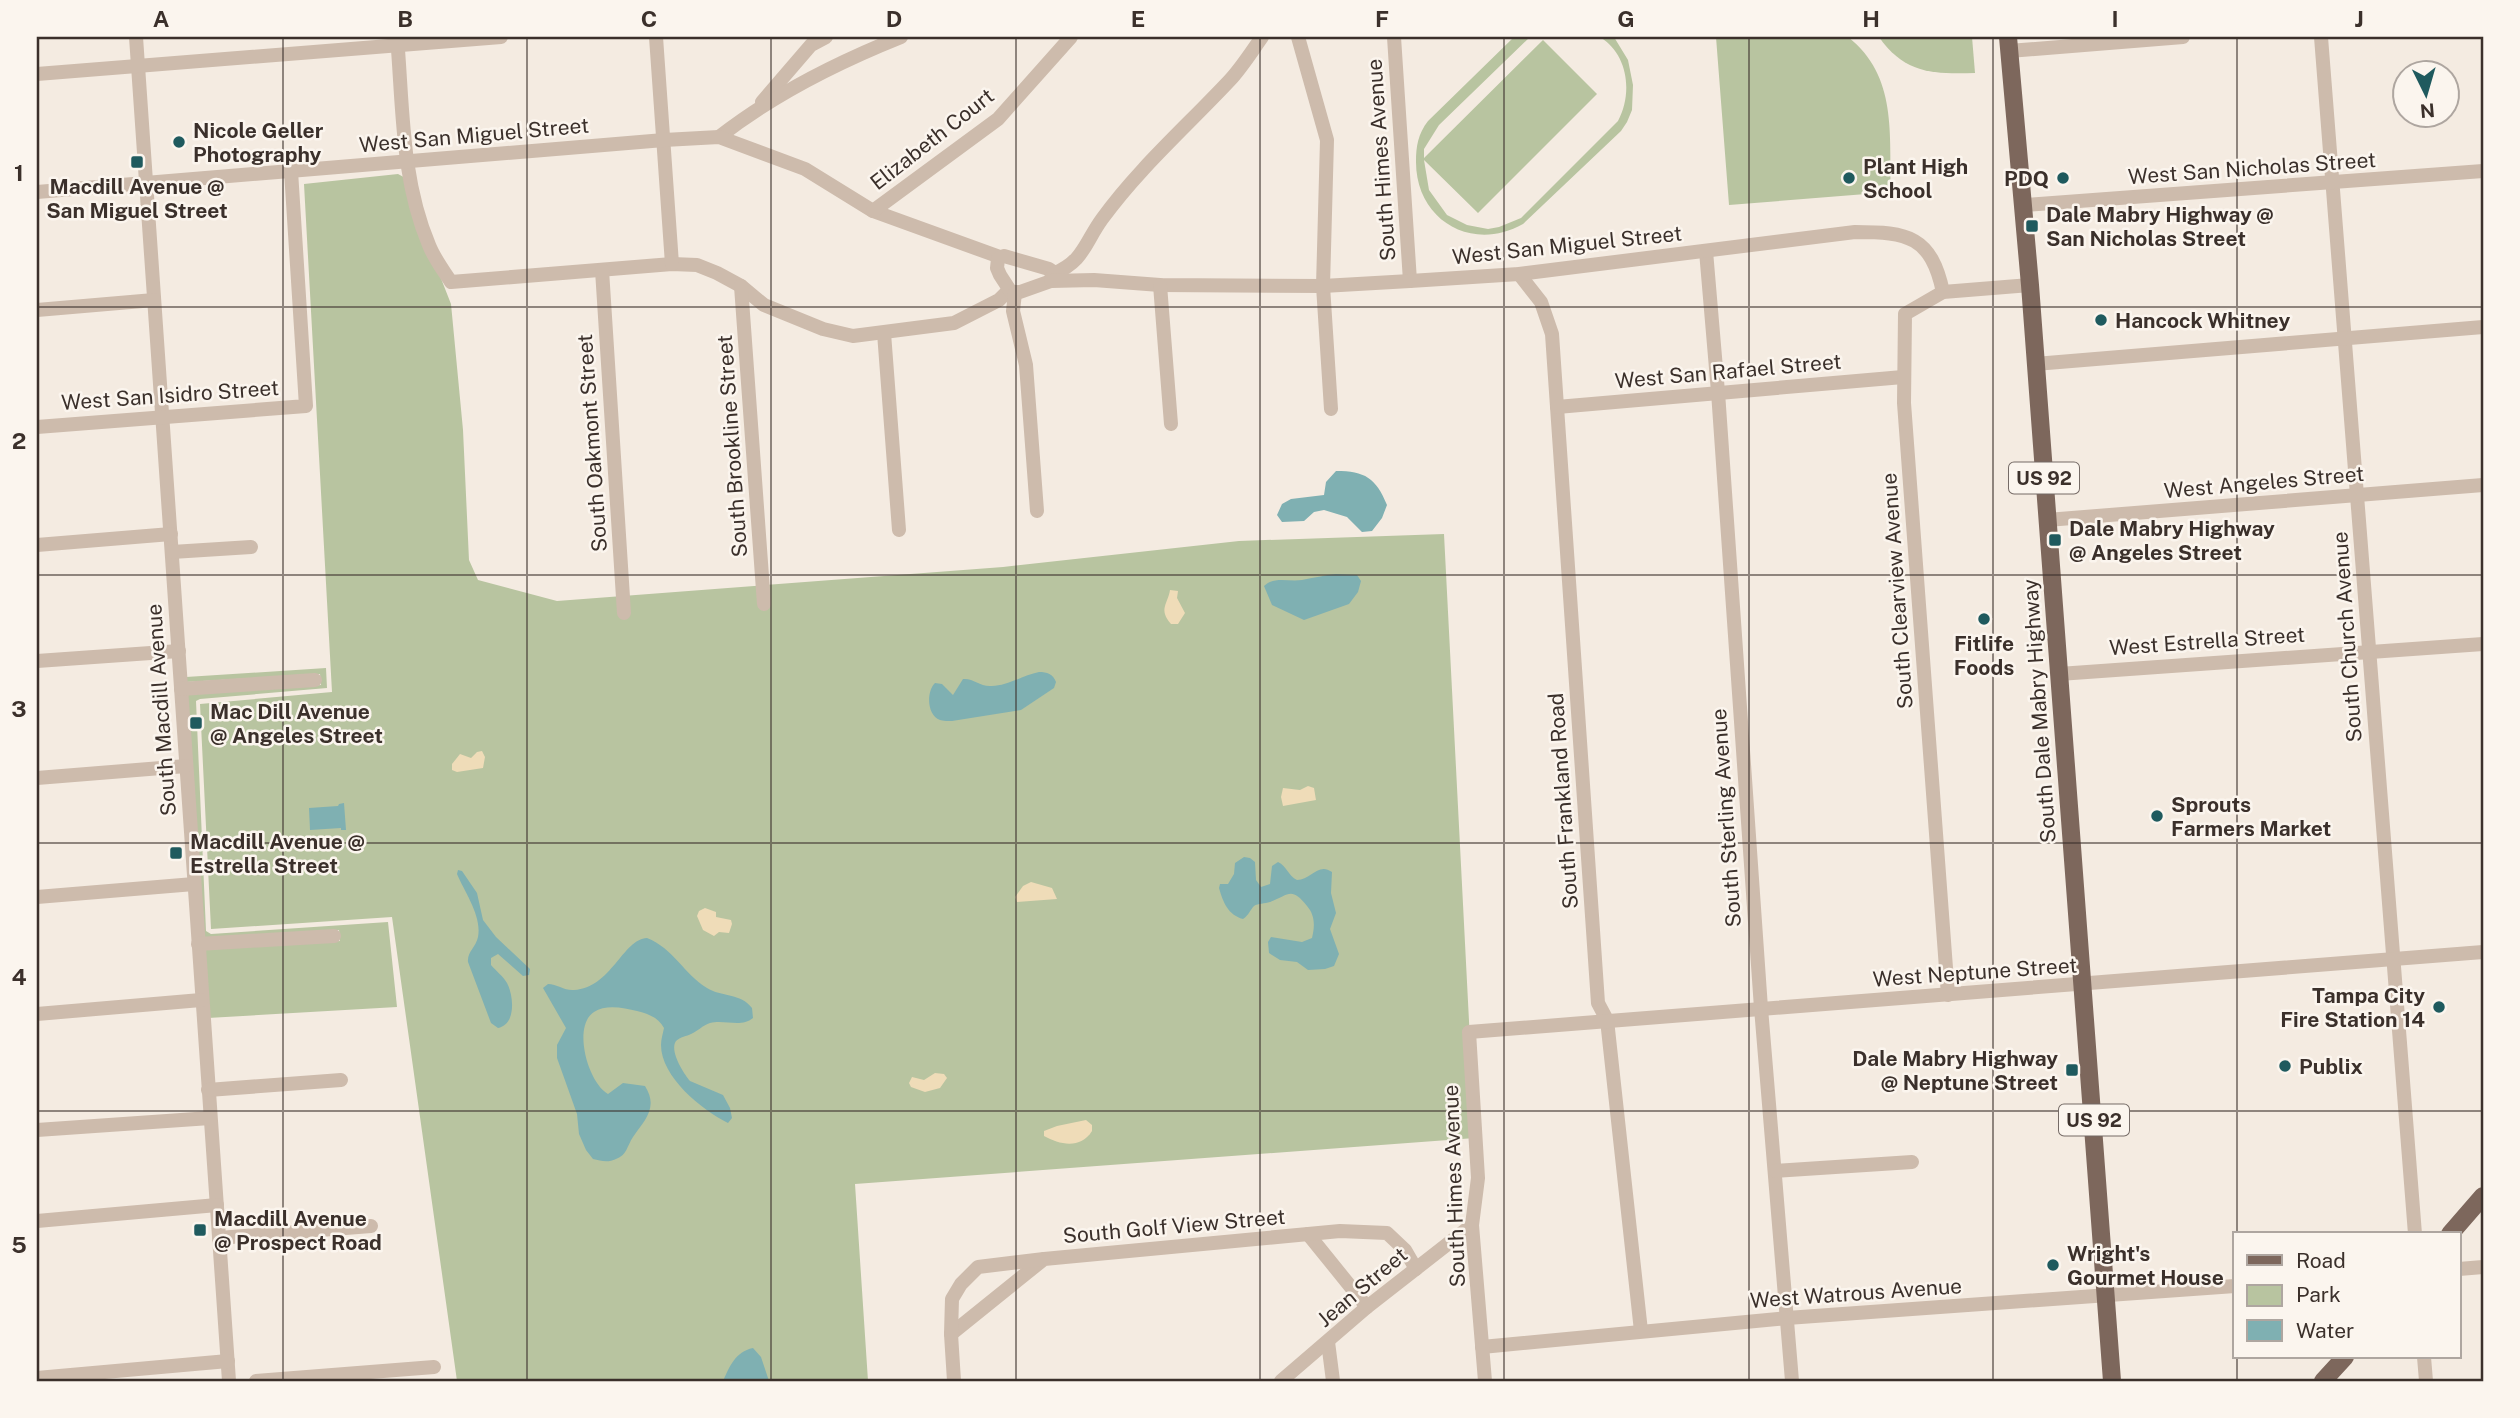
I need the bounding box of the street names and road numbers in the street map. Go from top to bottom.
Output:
street label: South Himes Avenue [1361,58,1401,262]
street label: Elizabeth Court [865,83,999,195]
street label: West San Miguel Street [358,112,590,158]
street label: West San Nicholas Street [2127,147,2377,189]
street label: West San Miguel Street [1451,221,1683,269]
street label: South Oakmont Street [572,333,612,553]
street label: South Brookline Street [712,334,752,558]
street label: West San Rafael Street [1614,349,1842,393]
street label: West San Isidro Street [60,375,280,415]
street label: West Angeles Street [2163,461,2365,503]
road number: US 92 [2009,463,2079,494]
street label: South Clearview Avenue [1876,472,1918,710]
street label: South Church Avenue [2327,531,2367,743]
street label: South Dale Mabry Highway [2017,578,2061,844]
street label: South Macdill Avenue [141,603,181,817]
street label: West Estrella Street [2108,622,2306,660]
street label: South Frankland Road [1543,692,1583,910]
street label: South Sterling Avenue [1706,708,1746,928]
street label: West Neptune Street [1872,952,2078,992]
street label: South Himes Avenue [1438,1084,1470,1288]
road number: US 92 [2059,1104,2129,1136]
street label: South Golf View Street [1062,1204,1286,1248]
street label: Jean Street [1312,1242,1412,1332]
street label: West Watrous Avenue [1749,1273,1963,1313]

